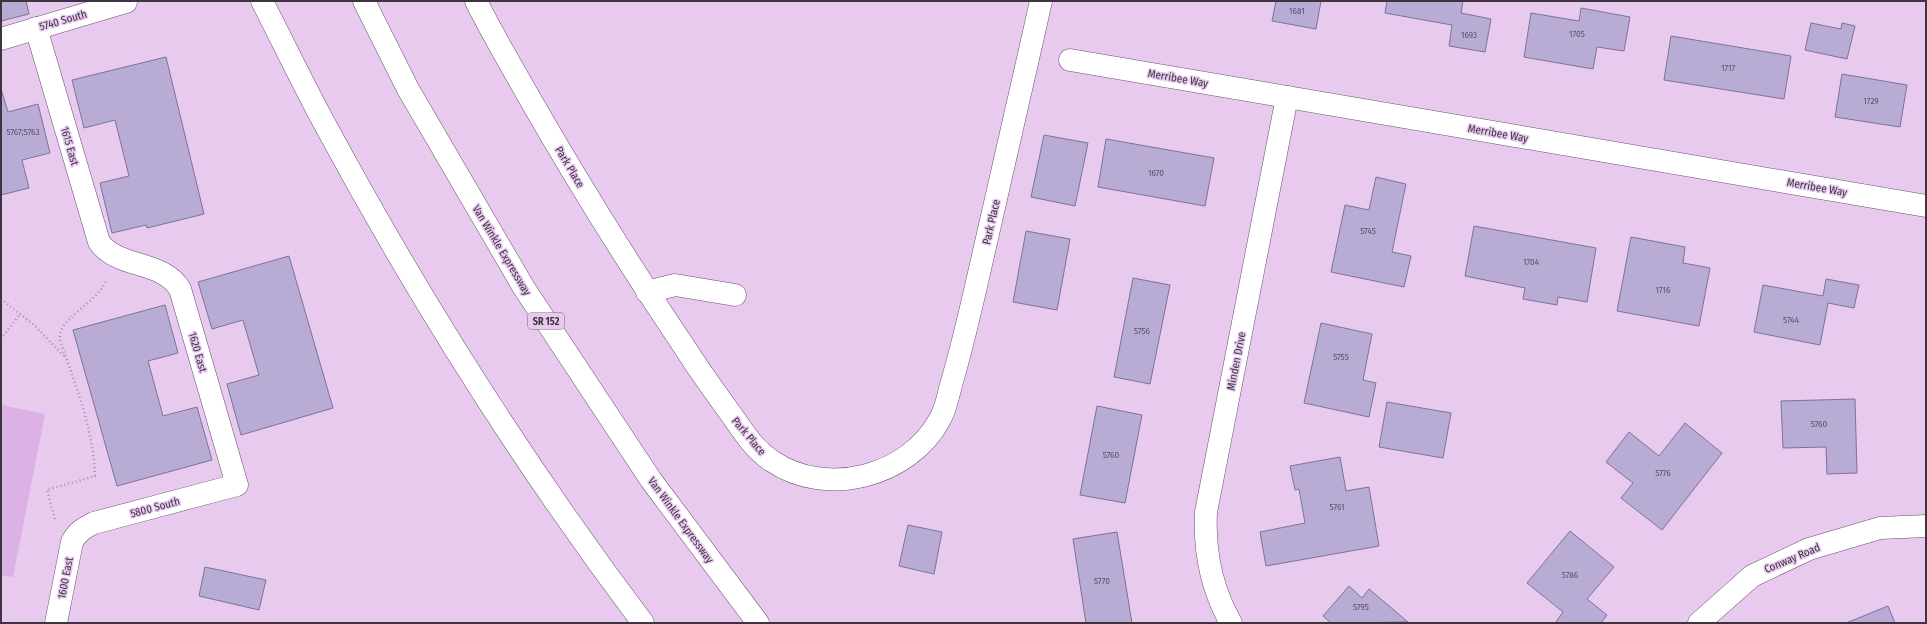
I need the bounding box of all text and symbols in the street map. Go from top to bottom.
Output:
house number: 1681 [1289,6,1305,16]
street label: 5740 South [38,7,88,33]
house number: 1705 [1569,29,1585,39]
house number: 1693 [1461,30,1477,40]
house number: 1717 [1721,63,1735,73]
street label: Merribee Way [1147,67,1209,90]
house number: 1729 [1863,96,1879,106]
street label: Merribee Way [1467,122,1529,145]
street label: 1615 East [58,125,81,167]
house number: 5767;5763 [6,127,40,137]
street label: Park Place [552,144,587,190]
house number: 1670 [1148,168,1164,178]
street label: Merribee Way [1786,176,1848,199]
street label: Park Place [980,198,1003,246]
street label: Van Winkle Expressway [469,203,534,298]
house number: 5745 [1360,226,1376,236]
house number: 1704 [1523,257,1540,267]
house number: 1716 [1655,285,1671,295]
road number: SR 152 [528,313,564,329]
house number: 5744 [1783,315,1800,325]
house number: 5756 [1134,326,1151,336]
street label: 1620 East [186,330,210,374]
street label: Minden Drive [1224,331,1249,391]
house number: 5755 [1333,352,1349,362]
street label: Park Place [729,415,768,458]
house number: 5760 [1811,419,1828,429]
house number: 5760 [1103,450,1120,460]
house number: 5776 [1655,468,1671,478]
street label: Van Winkle Expressway [645,475,716,566]
street label: 5800 South [129,495,181,520]
house number: 5761 [1330,502,1344,512]
street label: Conway Road [1762,541,1822,576]
street label: 1600 East [55,556,76,600]
house number: 5786 [1562,570,1579,580]
house number: 5770 [1094,576,1110,586]
house number: 5795 [1353,602,1369,612]

